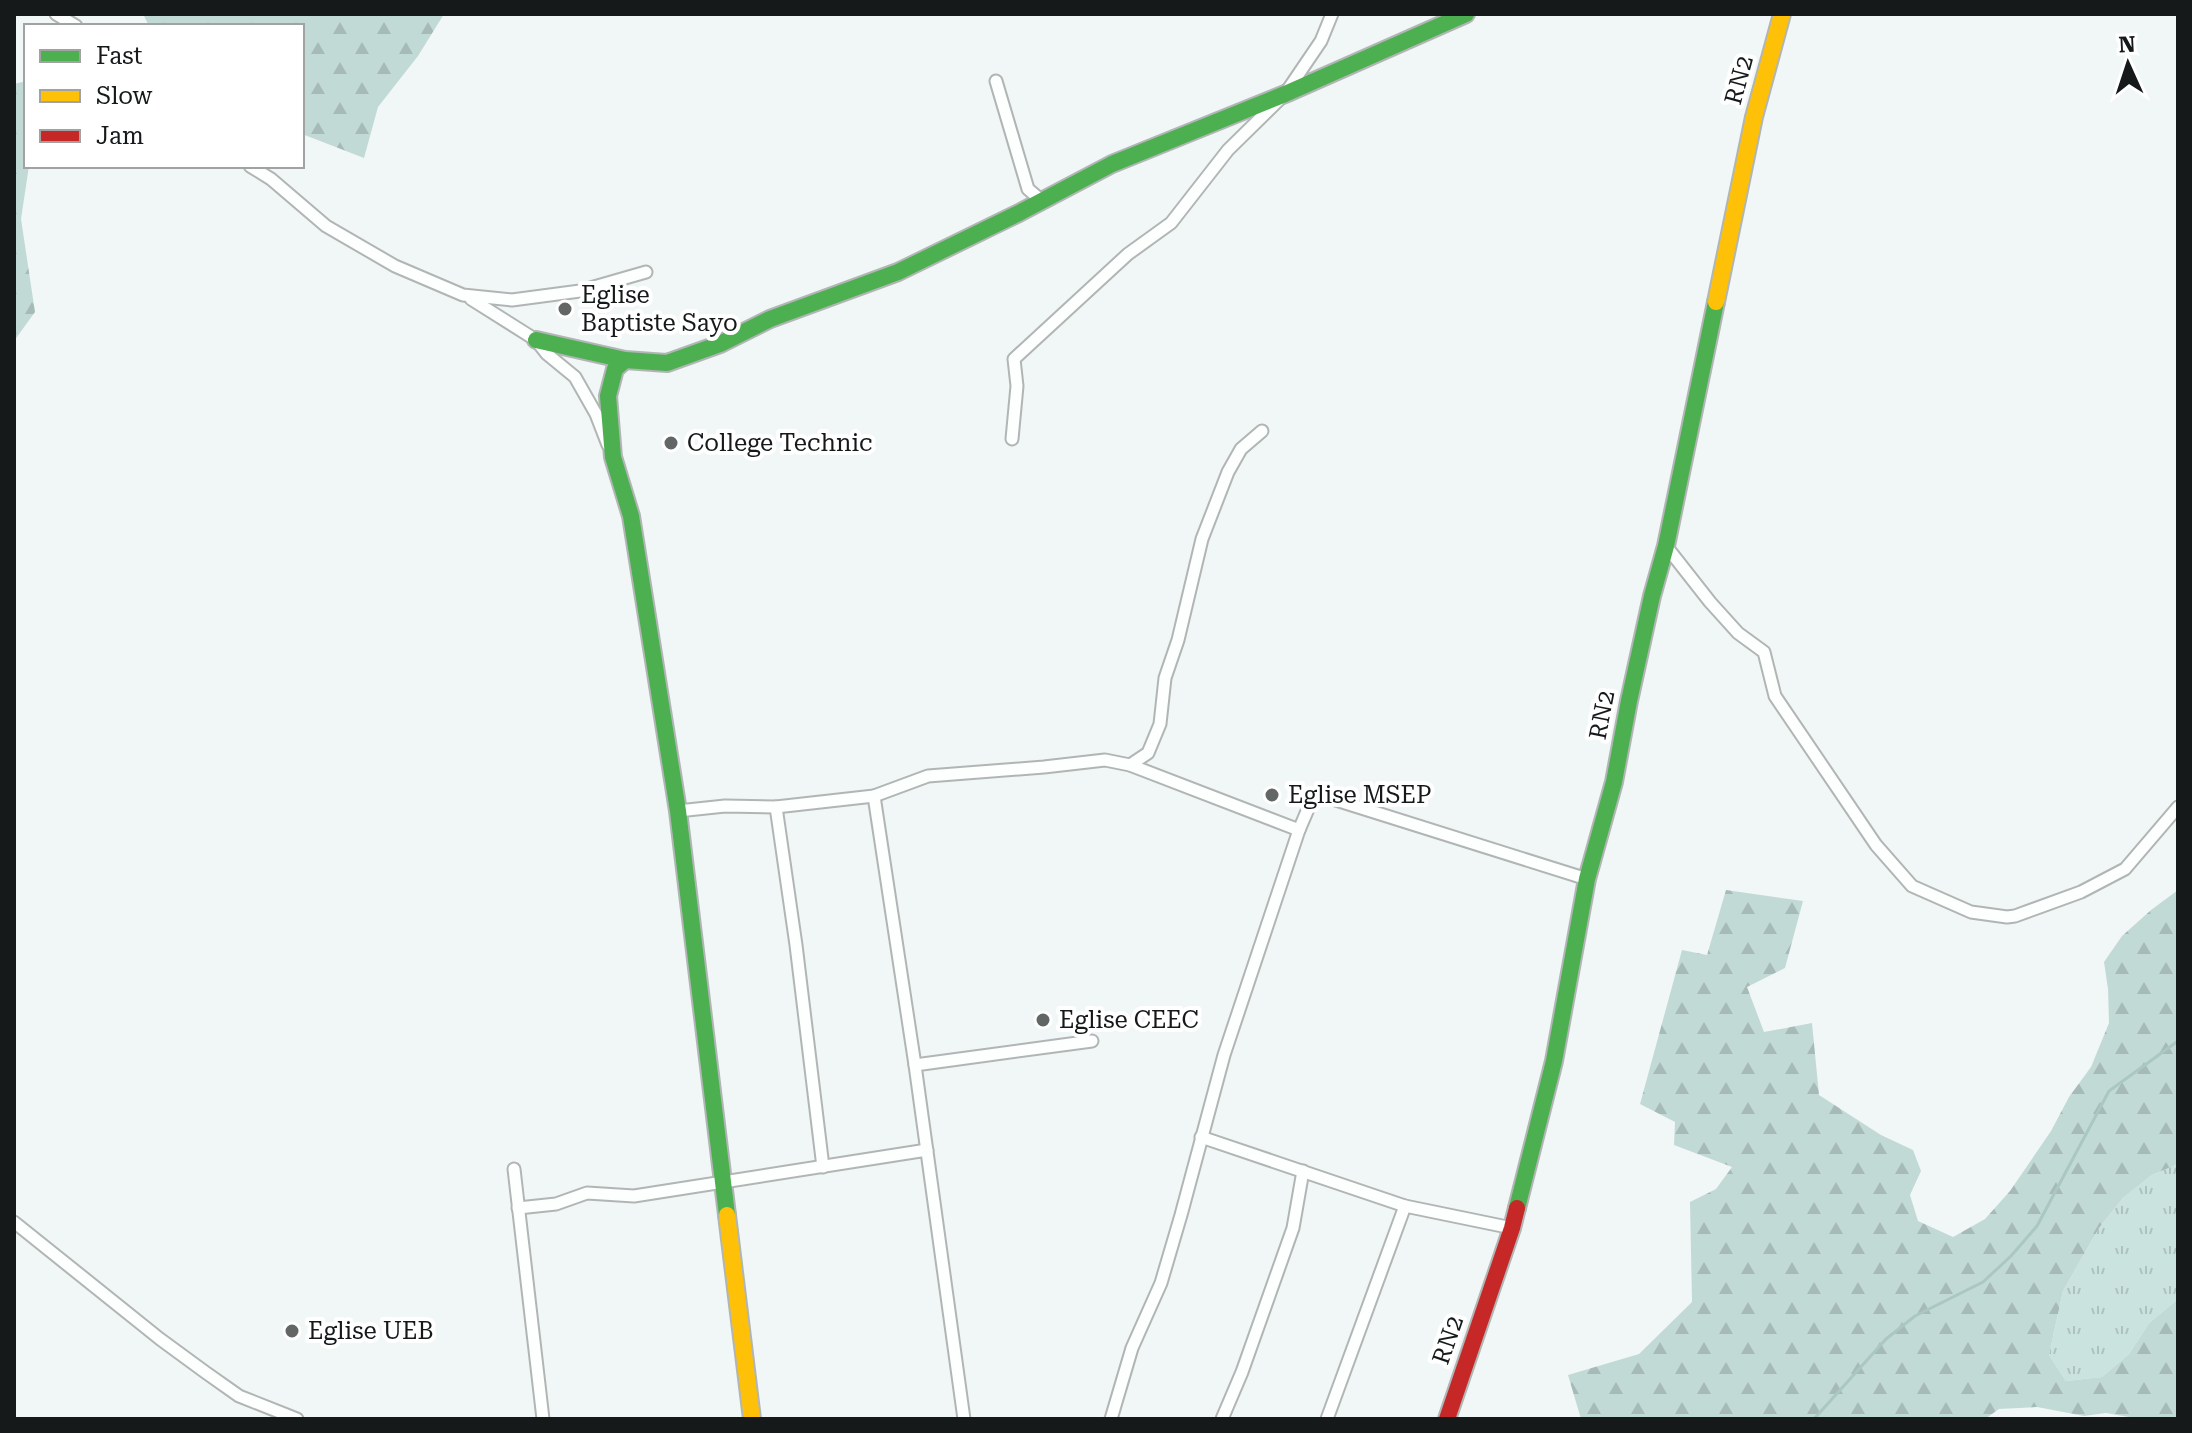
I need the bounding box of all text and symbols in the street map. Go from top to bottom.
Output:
legend [24,24,304,168]
north arrow [2088,24,2168,104]
text: N [2118,32,2136,57]
text: Fast [96,42,143,70]
street label: RN2 [1719,53,1759,107]
text: Slow [96,82,153,110]
text: Jam [96,122,144,150]
place label: Eglise Baptiste Sayo [581,281,738,337]
marker: Eglise Baptiste Sayo [556,300,574,318]
place label: College Technic [687,429,873,457]
marker: College Technic [662,434,680,452]
street label: RN2 [1584,688,1620,742]
place label: Eglise MSEP [1288,781,1431,809]
marker: Eglise MSEP [1263,786,1281,804]
place label: Eglise CEEC [1059,1006,1199,1034]
marker: Eglise CEEC [1034,1011,1052,1029]
street label: RN2 [1427,1312,1469,1368]
place label: Eglise UEB [308,1317,434,1345]
marker: Eglise UEB [283,1322,301,1340]

